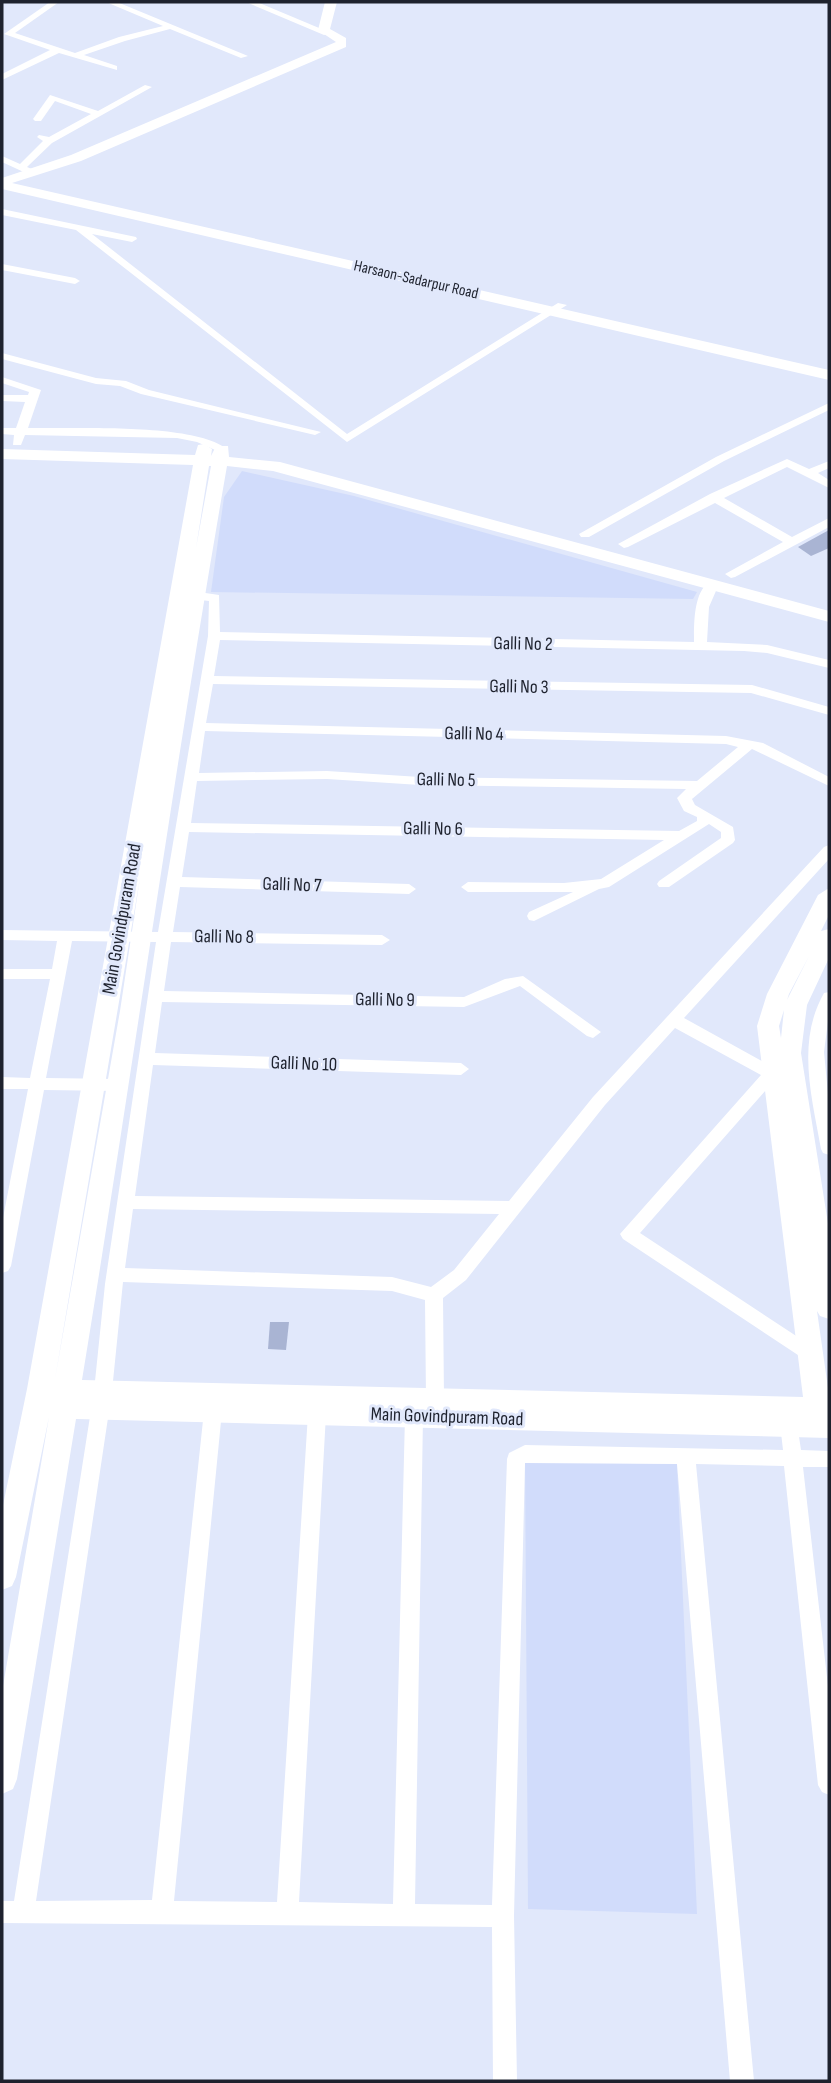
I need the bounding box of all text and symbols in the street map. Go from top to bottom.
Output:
street label: Harsaon-Sadarpur Road [352,256,480,304]
street label: Galli No 2 [493,632,553,656]
street label: Galli No 3 [489,675,549,699]
street label: Galli No 4 [444,722,504,746]
street label: Galli No 5 [416,768,476,792]
street label: Galli No 6 [403,817,463,841]
street label: Main Govindpuram Road [97,842,147,996]
street label: Galli No 7 [262,872,322,898]
street label: Galli No 8 [194,925,254,949]
street label: Galli No 9 [355,988,415,1012]
street label: Galli No 10 [270,1051,338,1077]
street label: Main Govindpuram Road [370,1403,524,1431]

